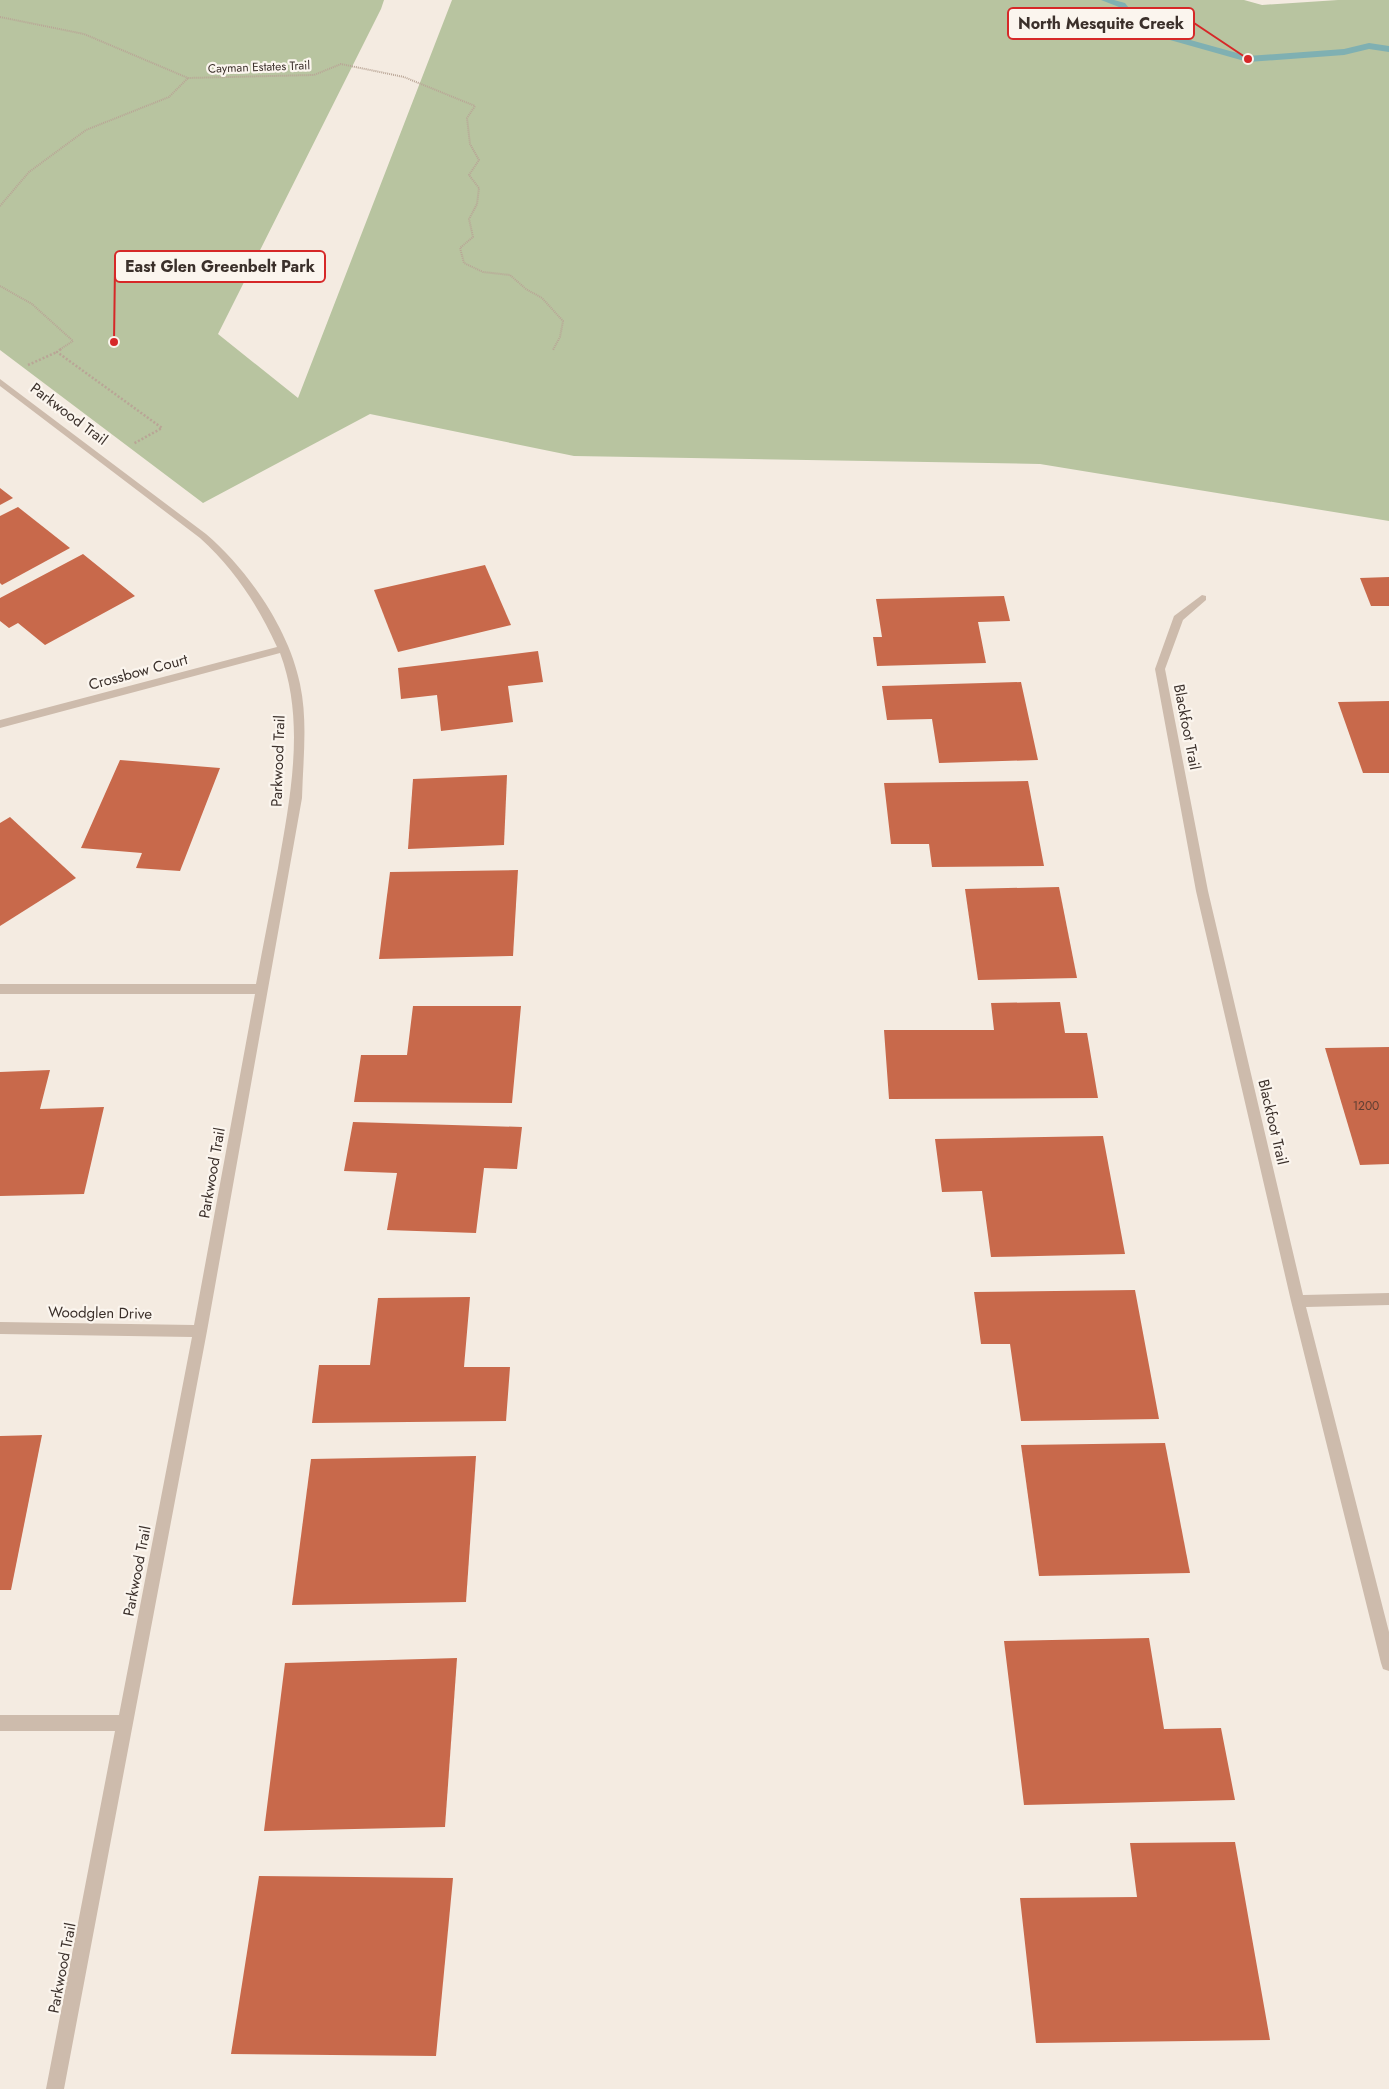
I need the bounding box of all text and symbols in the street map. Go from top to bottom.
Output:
callout: North Mesquite Creek [1008,8,1194,39]
text: North Mesquite Creek [1018,12,1185,35]
street label: Cayman Estates Trail [208,56,310,78]
callout: East Glen Greenbelt Park [115,251,325,282]
text: East Glen Greenbelt Park [125,255,316,278]
street label: Parkwood Trail [26,378,112,450]
street label: Crossbow Court [86,648,190,696]
street label: Blackfoot Trail [1168,682,1206,772]
street label: Parkwood Trail [265,715,291,807]
street label: Blackfoot Trail [1252,1077,1294,1167]
house number: 1200 [1353,1097,1379,1115]
street label: Parkwood Trail [193,1126,231,1220]
street label: Woodglen Drive [48,1301,152,1325]
street label: Parkwood Trail [117,1524,157,1618]
street label: Parkwood Trail [42,1921,82,2015]

